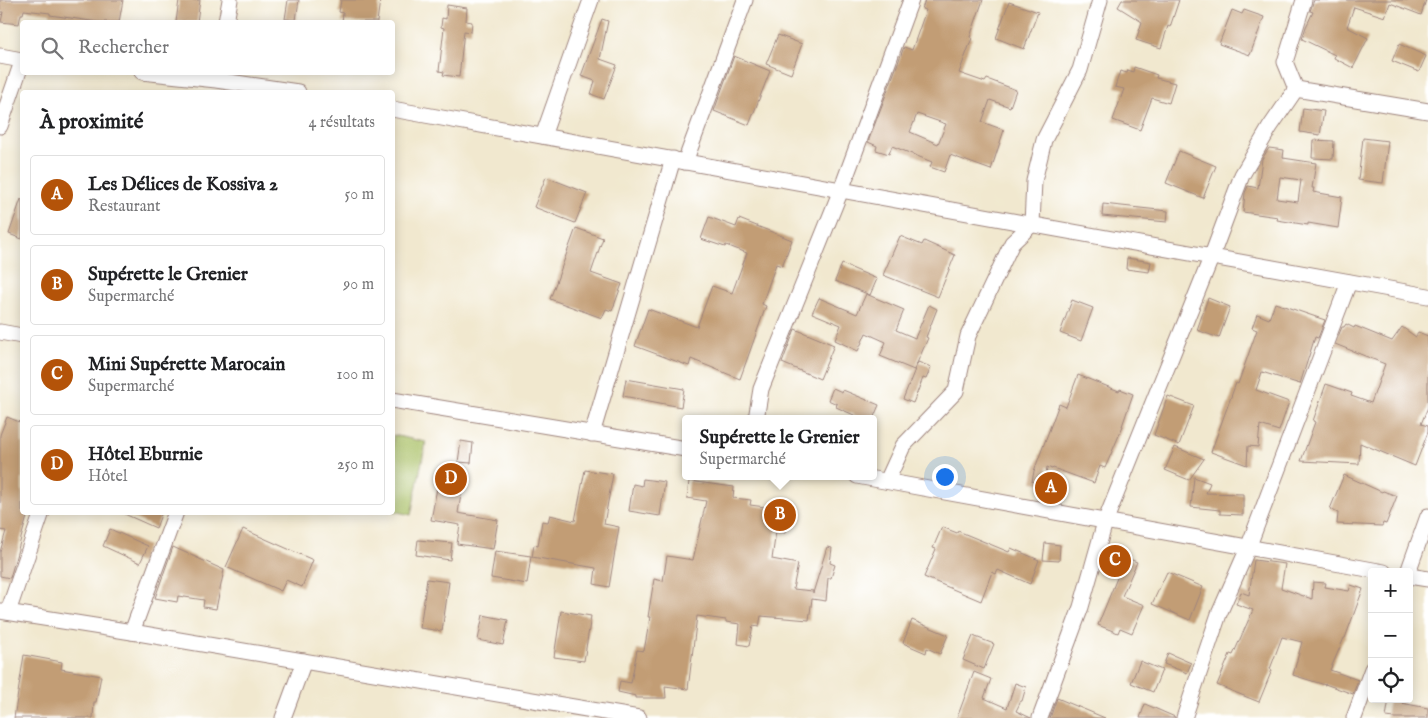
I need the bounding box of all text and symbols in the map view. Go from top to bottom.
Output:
search box [20,20,395,75]
icon: search [38,34,66,62]
text: Rechercher [78,36,169,60]
text: À proximité [40,109,143,136]
text: 4 résultats [309,113,375,133]
text: Les Délices de Kossiva 2 [88,173,278,197]
text: A [52,185,62,205]
text: 50 m [345,185,374,205]
text: Restaurant [88,197,161,217]
text: Supérette le Grenier [88,263,248,287]
text: B [52,275,62,295]
text: 90 m [343,275,374,295]
text: Supermarché [88,287,174,307]
text: Mini Supérette Marocain [88,353,285,377]
text: C [51,365,63,385]
text: 100 m [337,365,374,385]
text: Supermarché [88,377,174,397]
popup [682,415,877,480]
text: Supérette le Grenier [700,426,859,450]
text: Hôtel Eburnie [88,443,203,467]
text: Supermarché [700,450,786,470]
text: D [51,455,63,475]
text: 250 m [337,455,374,475]
pin: D [435,460,467,498]
your location [932,464,958,490]
text: Hôtel [88,467,127,487]
pin: A [1035,469,1067,507]
pin: B [764,496,796,534]
pin: C [1099,542,1131,580]
map controls [1368,568,1413,703]
button: + [1368,568,1413,613]
button: − [1368,613,1413,658]
button: locate [1368,658,1413,703]

